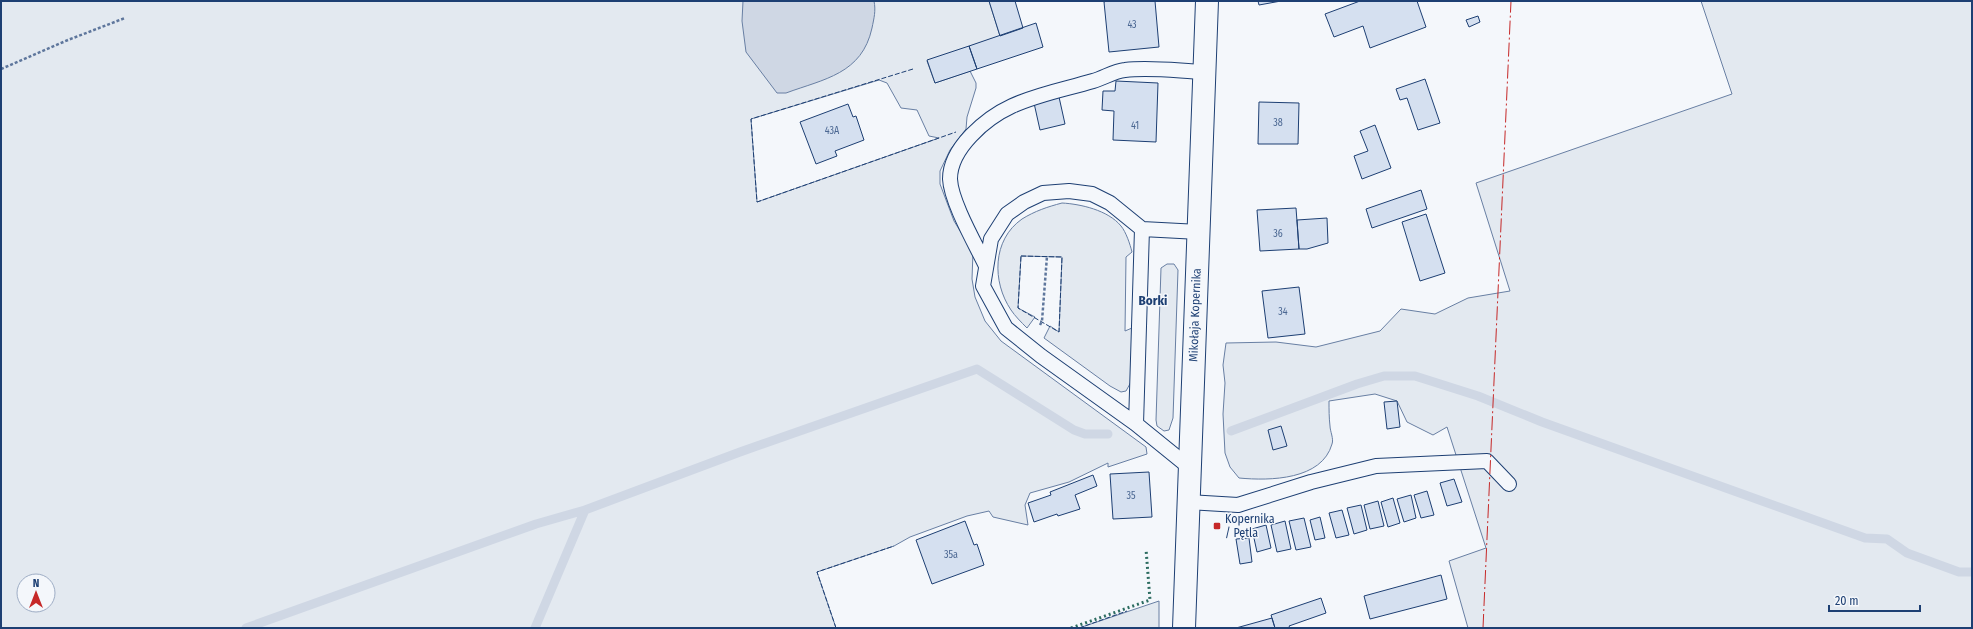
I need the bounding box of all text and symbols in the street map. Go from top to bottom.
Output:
house number: 43 [1127,19,1137,31]
house number: 38 [1273,117,1283,129]
house number: 41 [1131,120,1139,132]
house number: 43A [825,125,840,137]
house number: 36 [1273,228,1283,240]
street label: Mikołaja Kopernika [1186,268,1204,362]
district label: Borki [1139,293,1167,308]
house number: 34 [1278,306,1288,318]
house number: 35 [1126,490,1136,502]
place label: Kopernika / Pętla [1225,512,1275,540]
marker: Kopernika / Pętla [1212,521,1222,531]
house number: 35a [944,549,958,561]
north arrow [16,573,56,613]
text: N [33,577,39,590]
scale bar [1829,587,1920,613]
text: 20 m [1835,594,1859,608]

